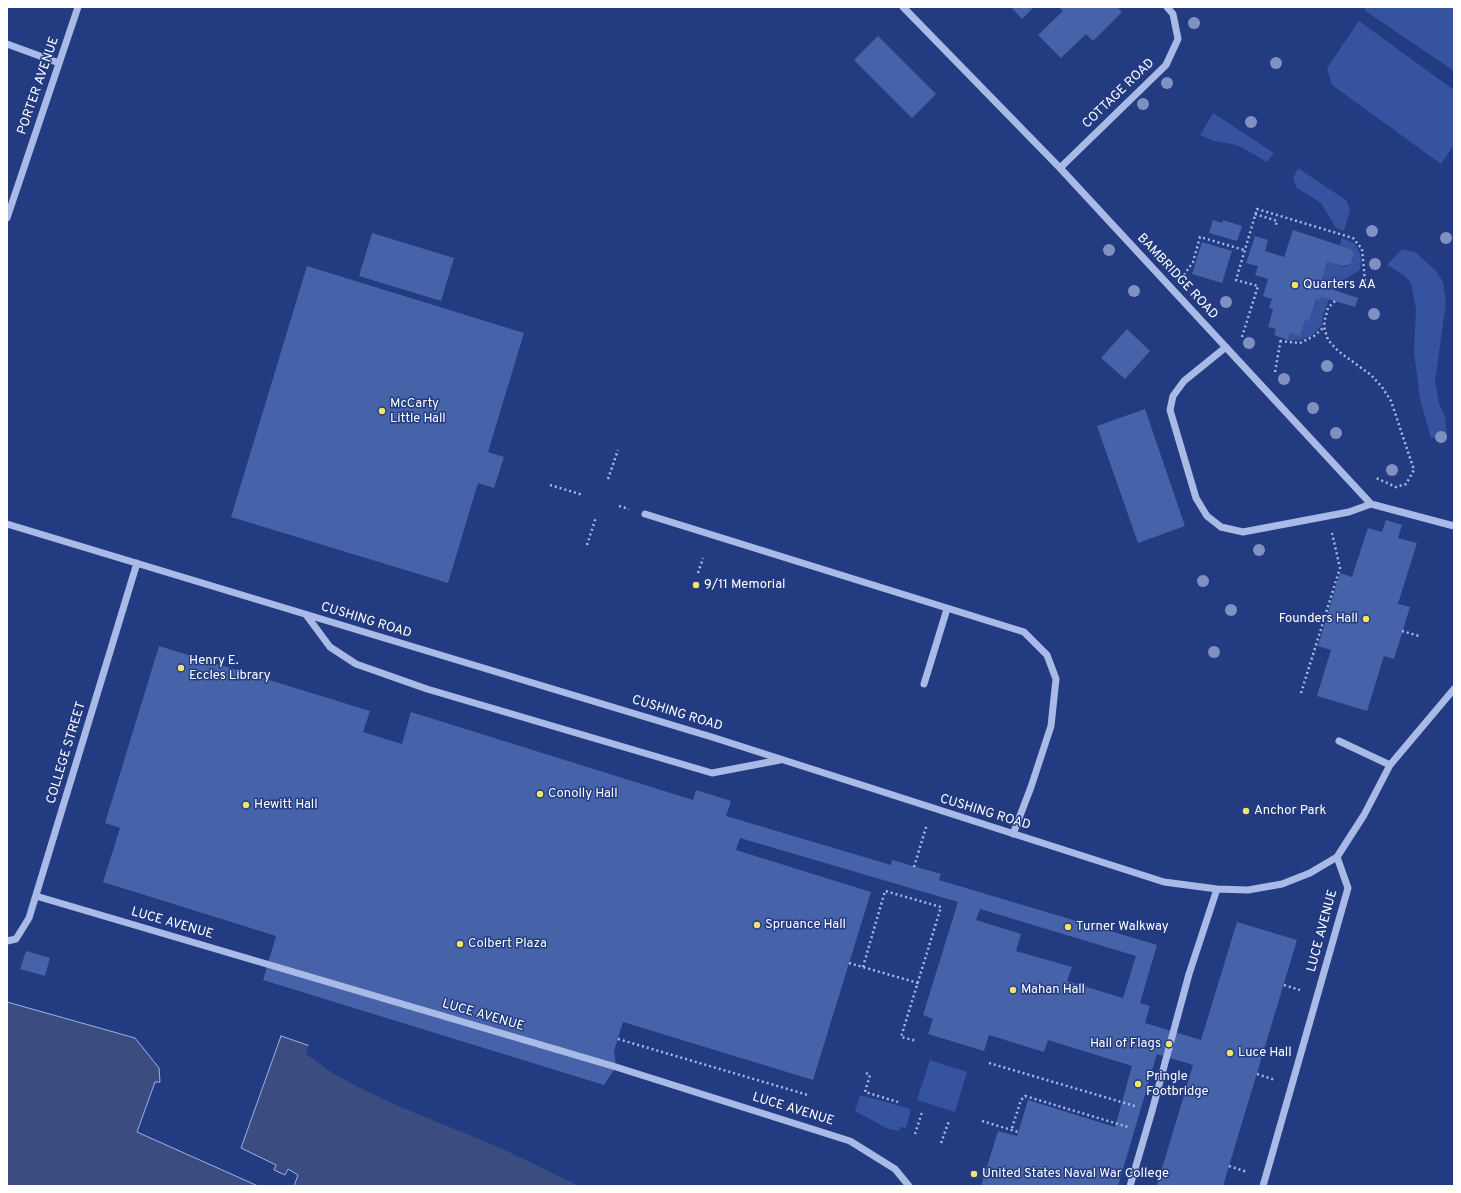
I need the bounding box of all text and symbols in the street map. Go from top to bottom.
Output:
street label: PORTER AVENUE [15,35,63,137]
street label: COTTAGE ROAD [1080,56,1158,132]
street label: BAMBRIDGE ROAD [1133,231,1221,323]
place label: Quarters AA [1303,277,1376,293]
marker: Quarters AA [1290,280,1300,290]
place label: McCarty Little Hall [390,396,446,427]
marker: McCarty Little Hall [377,406,387,416]
place label: 9/11 Memorial [704,577,785,593]
marker: 9/11 Memorial [691,580,701,590]
street label: CUSHING ROAD [319,600,413,642]
place label: Founders Hall [1279,611,1358,627]
marker: Founders Hall [1361,614,1371,624]
place label: Henry E. Eccles Library [189,653,271,684]
marker: Henry E. Eccles Library [176,663,186,673]
street label: CUSHING ROAD [630,693,724,735]
street label: COLLEGE STREET [44,700,90,806]
place label: Conolly Hall [548,786,618,802]
marker: Conolly Hall [535,789,545,799]
street label: CUSHING ROAD [938,792,1032,834]
place label: Hewitt Hall [254,797,318,813]
marker: Hewitt Hall [241,800,251,810]
place label: Anchor Park [1254,803,1326,819]
marker: Anchor Park [1241,806,1251,816]
street label: LUCE AVENUE [1304,888,1342,974]
street label: LUCE AVENUE [129,905,215,943]
place label: Spruance Hall [765,917,846,933]
place label: Turner Walkway [1076,919,1169,935]
marker: Spruance Hall [752,920,762,930]
marker: Turner Walkway [1063,922,1073,932]
place label: Colbert Plaza [468,936,547,952]
marker: Colbert Plaza [455,939,465,949]
place label: Mahan Hall [1021,982,1085,998]
marker: Mahan Hall [1008,985,1018,995]
street label: LUCE AVENUE [440,997,526,1035]
place label: Hall of Flags [1090,1036,1161,1052]
marker: Hall of Flags [1164,1039,1174,1049]
place label: Luce Hall [1238,1045,1292,1061]
marker: Luce Hall [1225,1048,1235,1058]
place label: Pringle Footbridge [1146,1069,1209,1100]
marker: Pringle Footbridge [1133,1079,1143,1089]
street label: LUCE AVENUE [750,1090,836,1130]
place label: United States Naval War College [982,1166,1169,1182]
marker: United States Naval War College [969,1169,979,1179]

